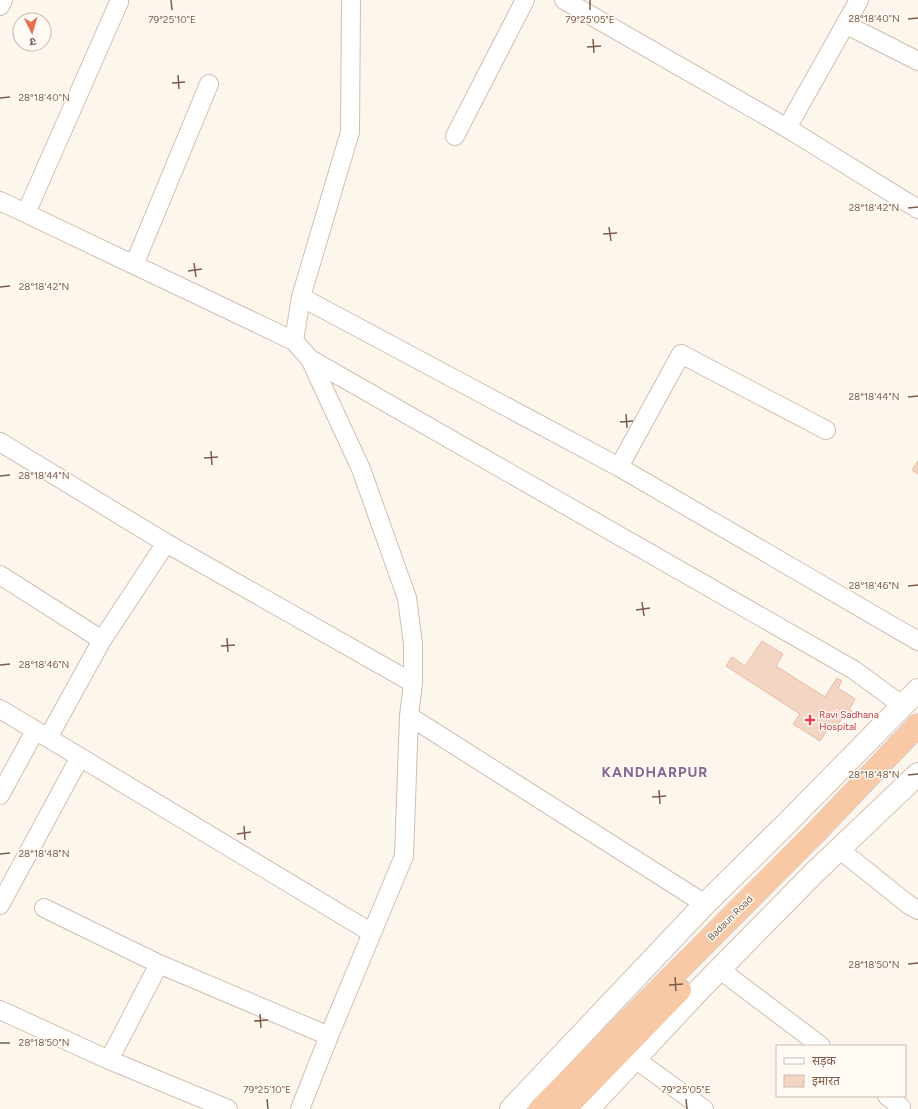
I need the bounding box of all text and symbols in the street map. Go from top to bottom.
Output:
north arrow [12,12,52,52]
text: 28°18'40"N [848,12,900,25]
text: 79°25'10"E [148,13,196,26]
text: 79°25'05"E [565,13,615,26]
text: उ [28,35,37,48]
text: 28°18'40"N [18,91,70,104]
text: 28°18'42"N [849,201,899,214]
text: 28°18'42"N [19,280,69,293]
text: 28°18'44"N [848,390,900,403]
text: 28°18'44"N [18,469,70,482]
text: 28°18'46"N [849,579,899,592]
text: 28°18'46"N [19,658,69,671]
place label: Ravi Sadhana Hospital [819,708,879,733]
marker: Ravi Sadhana Hospital [804,714,816,726]
district label: KANDHARPUR [602,764,708,781]
text: 28°18'48"N [849,768,899,781]
text: 28°18'48"N [19,847,69,860]
street label: Badaun Road [705,893,755,943]
text: 28°18'50"N [849,958,899,971]
text: 28°18'50"N [19,1036,69,1049]
legend [776,1045,906,1097]
text: सड़क [812,1054,837,1068]
text: इमारत [812,1074,841,1088]
text: 79°25'10"E [243,1083,291,1096]
text: 79°25'05"E [661,1083,711,1096]

